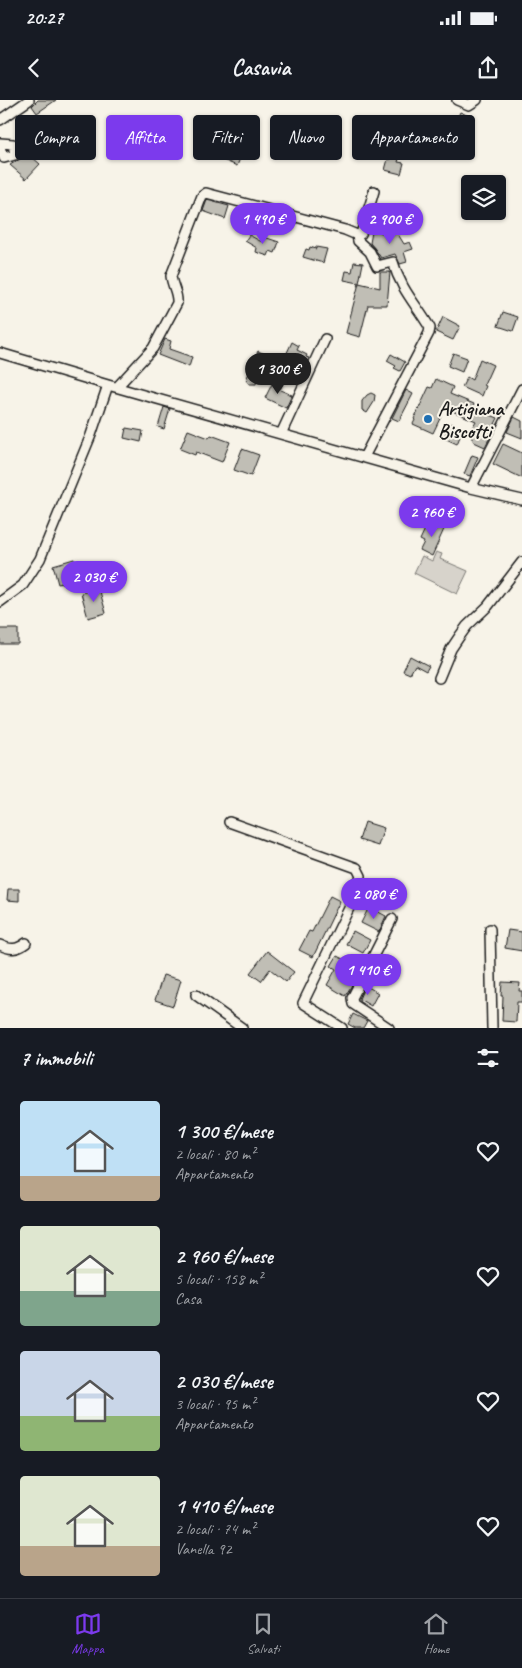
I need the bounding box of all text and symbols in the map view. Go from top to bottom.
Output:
text: 20:27 [25,6,63,30]
icon: back [20,54,48,82]
text: Casavia [232,54,290,82]
icon: share [474,54,502,82]
chip: Compra [15,115,96,160]
chip: Affitta [106,115,183,160]
chip: Filtri [193,115,260,160]
chip: Nuovo [270,115,342,160]
chip: Appartamento [352,115,475,160]
map controls [461,175,506,220]
button: layers [461,175,506,220]
pin: 1 490 € [217,202,309,245]
pin: 2 900 € [344,202,436,245]
text: 1 490 € [241,209,285,229]
text: 2 900 € [368,209,412,229]
pin: 1 300 € [232,352,324,395]
text: 1 300 € [256,359,300,379]
place label: Artigiana Biscotti [438,396,506,444]
marker: Artigiana Biscotti [422,413,434,425]
pin: 2 960 € [386,496,478,538]
text: 2 960 € [410,502,454,522]
pin: 2 030 € [48,560,140,603]
text: 2 030 € [72,567,116,587]
pin: 2 080 € [328,878,420,920]
text: 2 080 € [352,884,396,904]
pin: 1 410 € [322,954,414,996]
text: 1 410 € [346,960,390,980]
icon: filters [474,1044,502,1072]
text: 7 immobili [20,1045,92,1071]
text: 1 300 €/mese [175,1118,273,1144]
icon: home [60,1121,120,1181]
icon: heart [474,1137,502,1165]
text: 2 locali · 80 m² [175,1144,255,1164]
text: Appartamento [175,1164,253,1184]
text: 2 960 €/mese [175,1243,273,1269]
icon: home [60,1246,120,1306]
icon: heart [474,1262,502,1290]
text: 5 locali · 158 m² [175,1269,262,1289]
text: Casa [175,1289,201,1309]
text: 2 030 €/mese [175,1368,273,1394]
icon: home [60,1371,120,1431]
icon: heart [474,1387,502,1415]
text: 3 locali · 95 m² [175,1394,255,1414]
text: Appartamento [175,1414,253,1434]
text: 1 410 €/mese [175,1493,273,1519]
icon: home [60,1496,120,1556]
icon: heart [474,1512,502,1540]
text: 2 locali · 74 m² [175,1519,255,1539]
text: Vanella 92 [175,1539,232,1559]
tab: Mappa [71,1610,104,1657]
tab: Salvati [247,1610,280,1657]
tab: Home [422,1610,450,1657]

